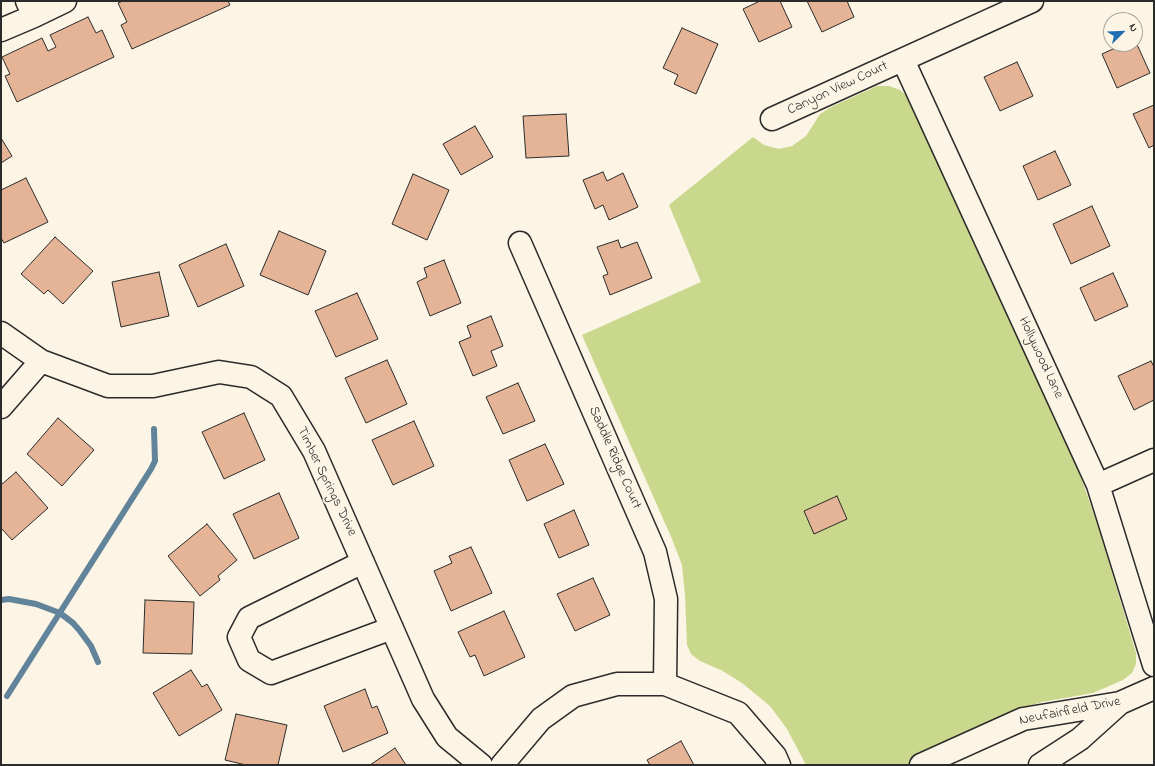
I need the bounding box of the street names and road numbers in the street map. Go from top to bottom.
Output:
street label: Canyon View Court [785,58,891,120]
street label: Hollywood Lane [1014,314,1066,402]
street label: Saddle Ridge Court [584,404,644,512]
street label: Timber Springs Drive [292,425,360,539]
street label: Neufairfield Drive [1018,694,1122,730]

